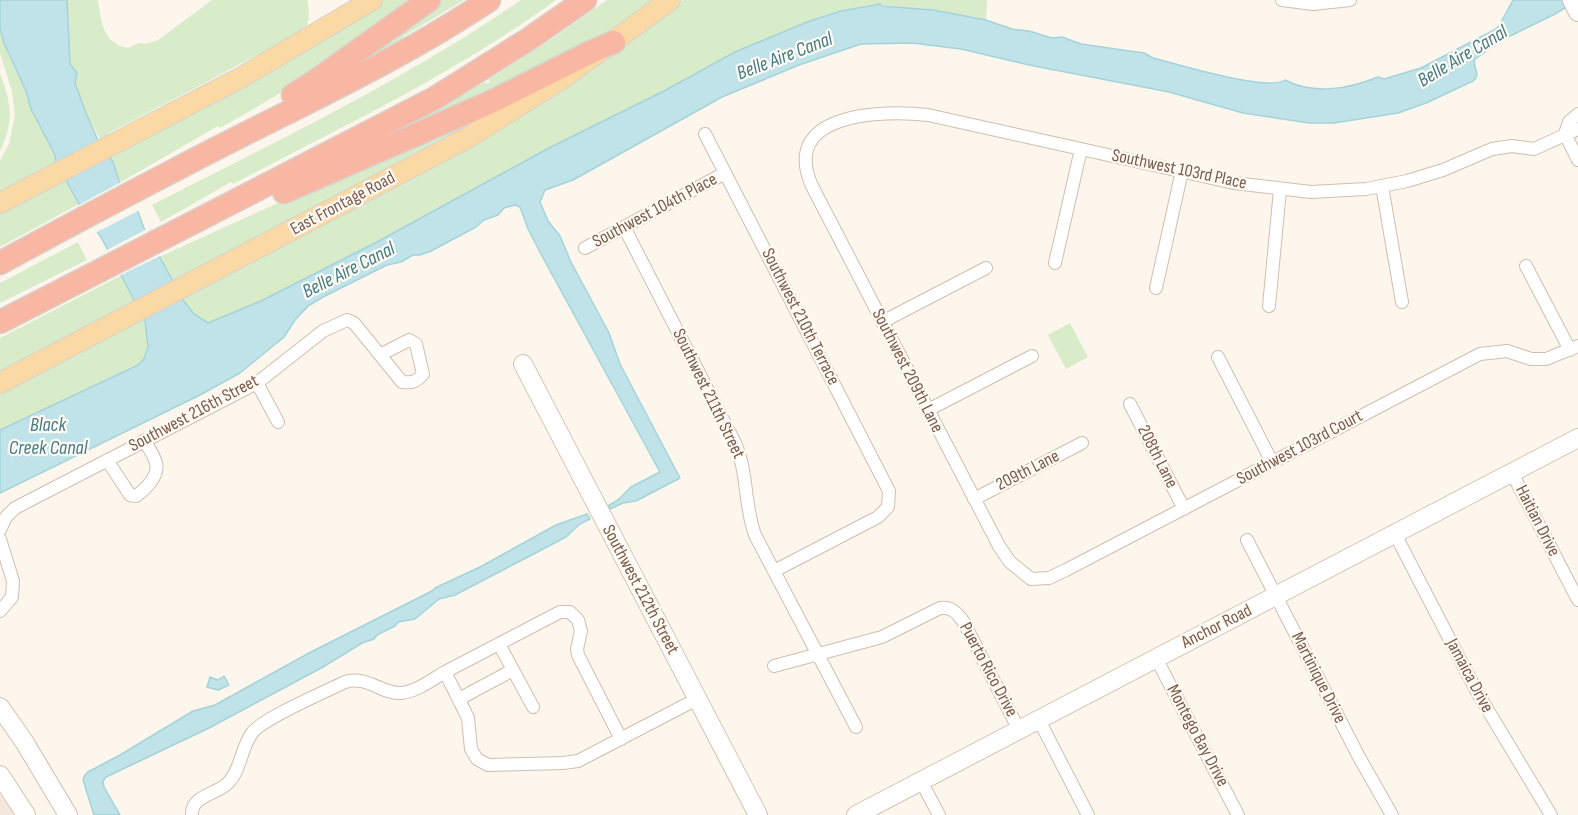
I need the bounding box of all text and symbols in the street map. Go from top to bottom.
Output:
water label: Belle Aire Canal [1414,21,1512,93]
water label: Belle Aire Canal [734,28,836,86]
street label: Southwest 103rd Place [1110,145,1248,195]
street label: East Frontage Road [287,167,399,241]
street label: Southwest 104th Place [589,169,721,253]
water label: Belle Aire Canal [299,237,399,305]
street label: Southwest 210th Terrace [756,245,844,389]
street label: Southwest 209th Lane [866,305,948,437]
street label: Southwest 211th Street [667,325,749,463]
street label: Southwest 216th Street [126,371,262,457]
street label: Southwest 103rd Court [1233,406,1367,490]
water label: Black Creek Canal [9,414,87,461]
street label: 208th Lane [1132,422,1182,492]
street label: 209th Lane [993,446,1063,496]
street label: Haitian Drive [1510,482,1564,560]
street label: Southwest 212th Street [597,522,683,658]
street label: Anchor Road [1178,600,1256,654]
street label: Puerto Rico Drive [954,619,1022,721]
street label: Martinique Drive [1286,629,1350,727]
street label: Jamaica Drive [1441,635,1497,717]
street label: Montego Bay Drive [1161,681,1233,791]

